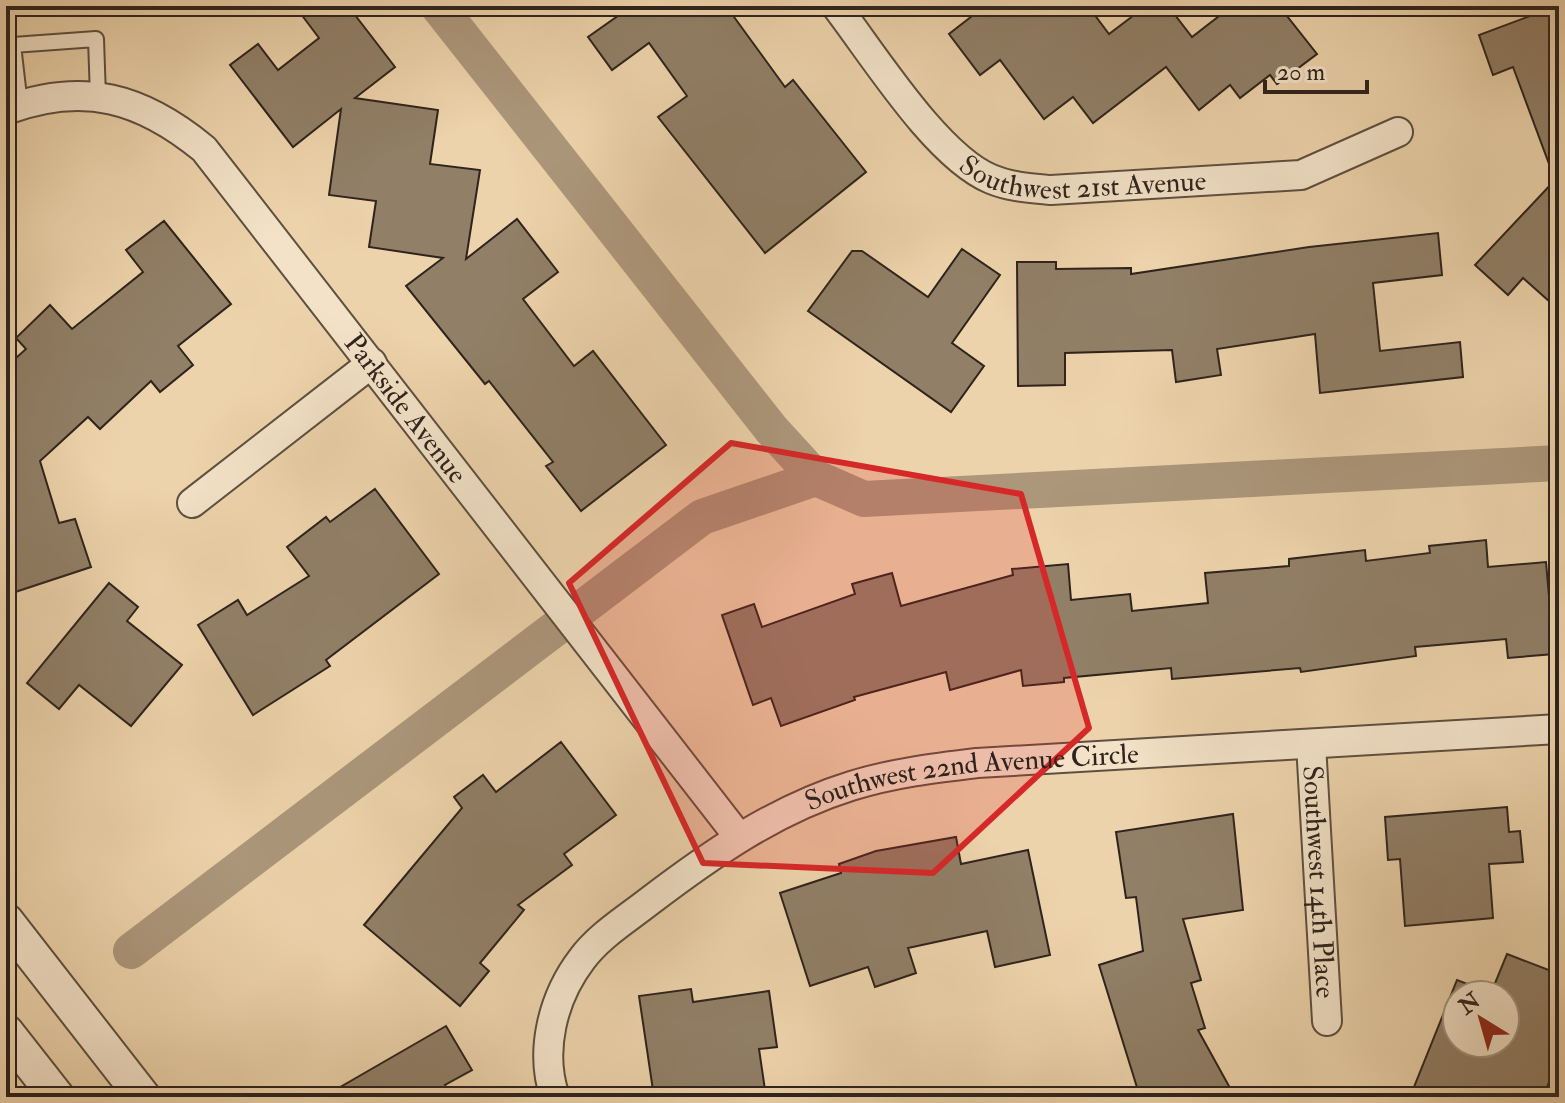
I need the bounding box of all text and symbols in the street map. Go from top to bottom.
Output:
scale bar [1265,44,1367,94]
text: 20 m [1277,57,1326,88]
street label: Southwest 21st Avenue [952,147,1208,208]
street label: Parkside Avenue [337,327,475,491]
street label: Southwest 22nd Avenue Circle [800,736,1140,819]
street label: Southwest 14th Place [1295,764,1343,999]
north arrow [1441,979,1521,1059]
text: N [1452,987,1486,1022]

